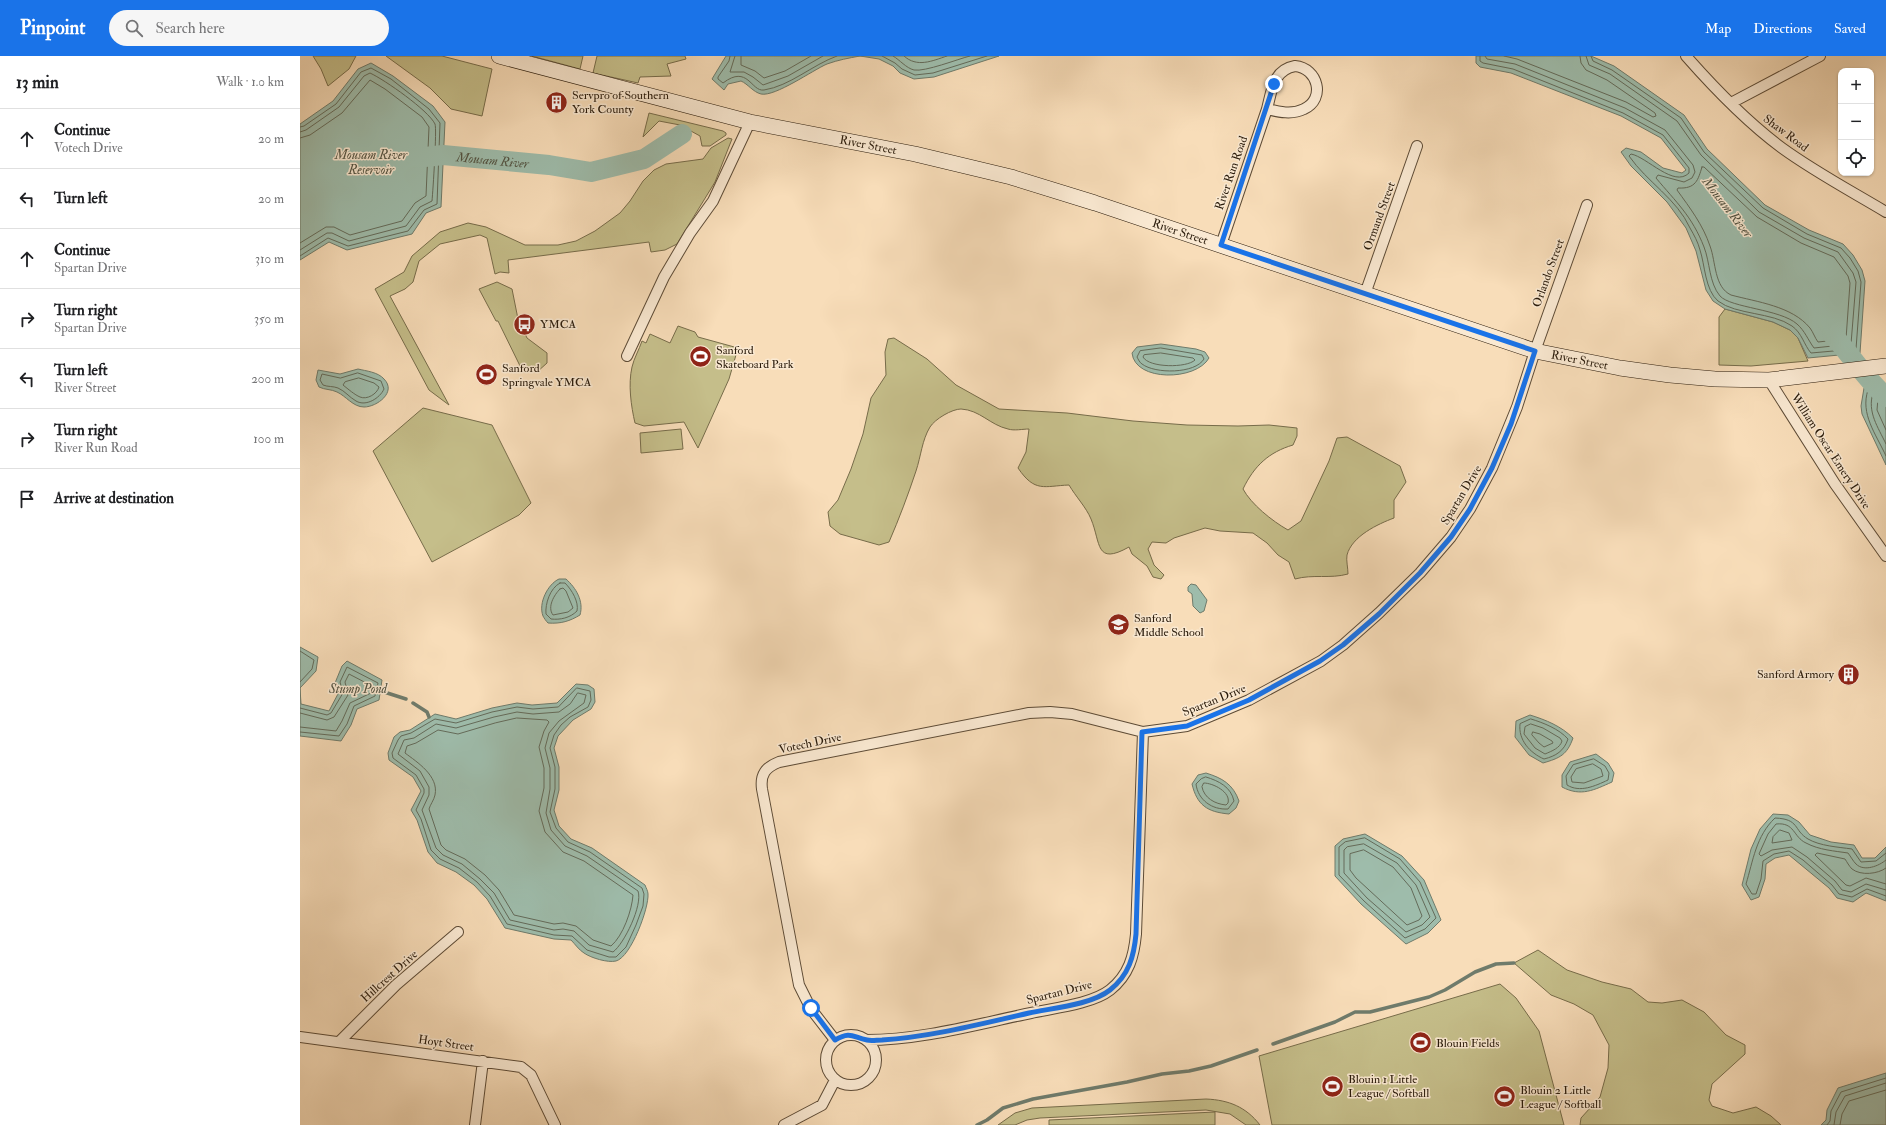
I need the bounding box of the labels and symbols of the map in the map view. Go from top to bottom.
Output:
route end [1265,75,1283,93]
place label: Servpro of Southern York County [572,88,669,117]
building icon: Servpro of Southern York County [543,89,569,115]
street label: Shaw Road [1760,112,1811,155]
street label: River Street [838,133,898,158]
street label: River Run Road [1212,134,1251,212]
water label: Mousam River Reservoir [334,147,408,178]
water label: Mousam River [455,149,531,172]
water label: Mousam River [1698,173,1757,242]
street label: Ormand Street [1360,180,1399,253]
street label: River Street [1150,216,1210,248]
street label: Orlando Street [1529,237,1568,309]
bus stop icon: YMCA [511,311,537,337]
place label: YMCA [540,317,577,332]
place label: Sanford Skateboard Park [716,343,794,372]
sports icon: Sanford Skateboard Park [687,344,713,370]
street label: River Street [1550,347,1609,373]
place label: Sanford Springvale YMCA [502,361,592,390]
sports icon: Sanford Springvale YMCA [474,362,500,388]
street label: William Oscar Emery Drive [1787,390,1874,512]
street label: Spartan Drive [1438,463,1485,528]
place label: Sanford Middle School [1134,611,1204,640]
school or university icon: Sanford Middle School [1106,612,1132,638]
building icon: Sanford Armory [1836,661,1862,687]
place label: Sanford Armory [1757,667,1835,682]
water label: Stump Pond [328,681,389,697]
street label: Spartan Drive [1180,681,1248,720]
street label: Votech Drive [778,730,843,757]
street label: Hillcrest Drive [358,947,421,1006]
street label: Spartan Drive [1025,977,1094,1008]
route start [802,999,820,1017]
sports icon: Blouin Fields [1408,1030,1434,1056]
street label: Hoyt Street [417,1032,475,1055]
place label: Blouin Fields [1436,1036,1499,1051]
place label: Blouin 1 Little League / Softball [1348,1072,1429,1101]
sports icon: Blouin 1 Little League / Softball [1320,1073,1346,1099]
place label: Blouin 2 Little League / Softball [1520,1083,1601,1112]
sports icon: Blouin 2 Little League / Softball [1491,1084,1517,1110]

